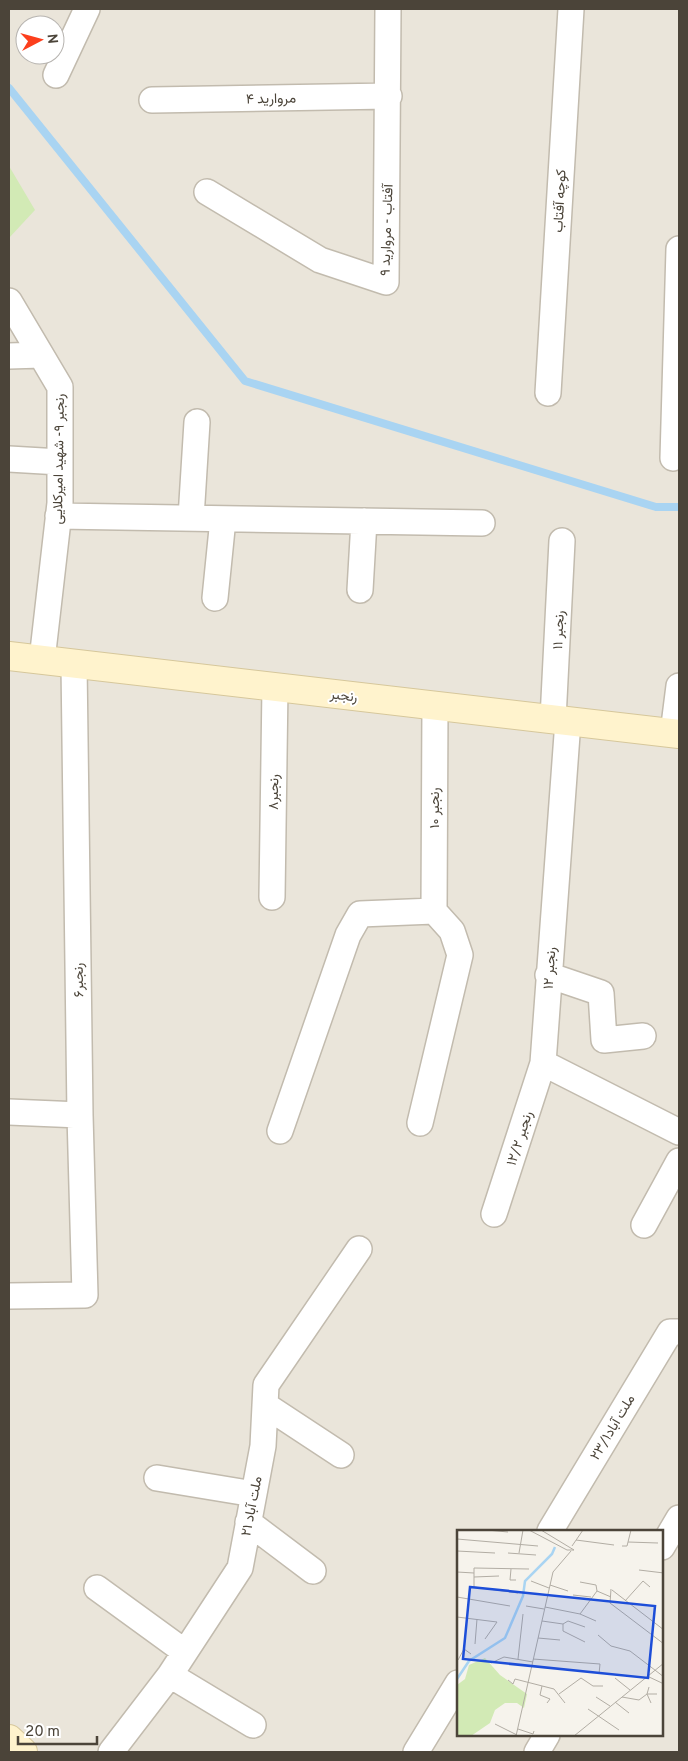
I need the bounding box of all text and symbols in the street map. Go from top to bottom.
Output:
north arrow [15,15,65,65]
text: N [42,33,60,45]
street label: مروارید ۴ [246,91,296,108]
street label: کوچه آفتاب [550,169,571,233]
street label: آفتاب - مروارید ۹ [377,182,398,276]
street label: رنجبر ۹- شهید امیرکلایی [50,393,69,525]
street label: رنجبر ۱۱ [550,610,569,650]
street label: رنجبر [328,686,359,707]
street label: رنجبر۸ [266,774,283,810]
street label: رنجبر ۱۰ [427,787,444,828]
street label: رنجبر ۱۲ [541,946,560,990]
street label: رنجبر۶ [71,962,88,997]
street label: رنجبر ۱۲/۲ [504,1109,537,1168]
street label: ملت آباد۲۳/۱ [587,1392,639,1464]
street label: ملت آباد ۲۱ [238,1475,267,1538]
inset map [457,1530,663,1736]
scale bar [18,1714,96,1746]
text: 20 m [25,1723,60,1742]

